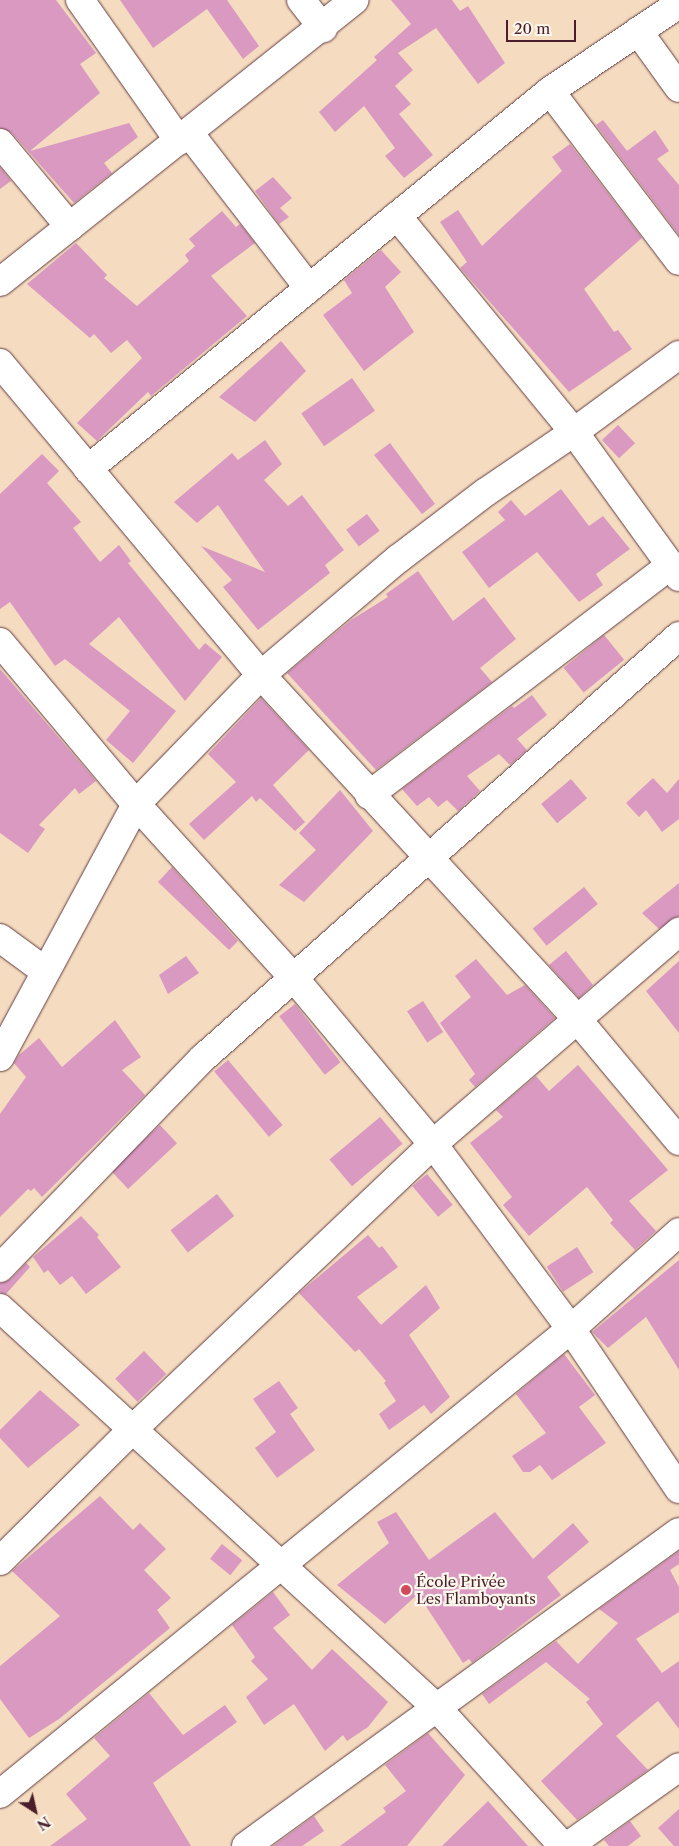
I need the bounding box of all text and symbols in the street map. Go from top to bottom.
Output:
scale bar [509,10,579,42]
text: 20 m [514,19,550,38]
place label: École Privée Les Flamboyants [416,1572,536,1607]
marker: École Privée Les Flamboyants [400,1584,412,1596]
north arrow [10,1786,60,1836]
text: N [33,1812,54,1834]

